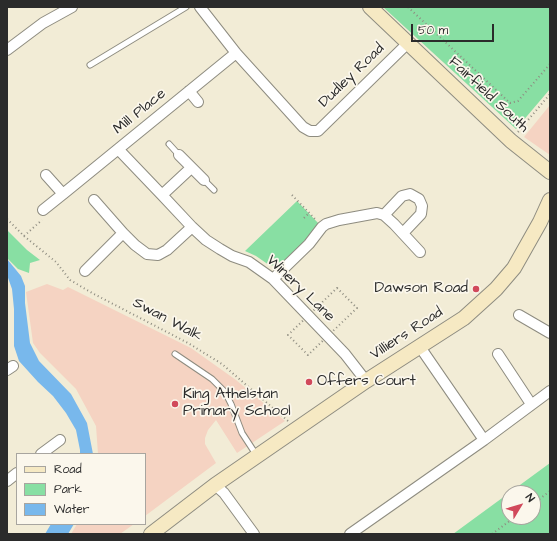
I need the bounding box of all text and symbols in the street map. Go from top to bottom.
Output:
scale bar [413,16,496,42]
text: 50 m [418,22,448,39]
street label: Dudley Road [315,40,389,112]
street label: Fairfield South [444,53,532,137]
street label: Mill Place [110,85,170,139]
street label: Winery Lane [262,252,338,326]
place label: Dawson Road [375,280,468,298]
marker: Dawson Road [471,284,481,294]
street label: Swan Walk [129,294,205,346]
street label: Villiers Road [367,304,447,364]
place label: Offers Court [317,373,416,391]
marker: Offers Court [304,377,314,387]
place label: King Athelstan Primary School [183,386,291,421]
marker: King Athelstan Primary School [170,399,180,409]
legend [16,453,146,525]
text: Road [54,461,82,478]
text: Park [54,481,82,498]
north arrow [501,485,541,525]
text: N [522,491,538,505]
text: Water [54,501,89,518]

